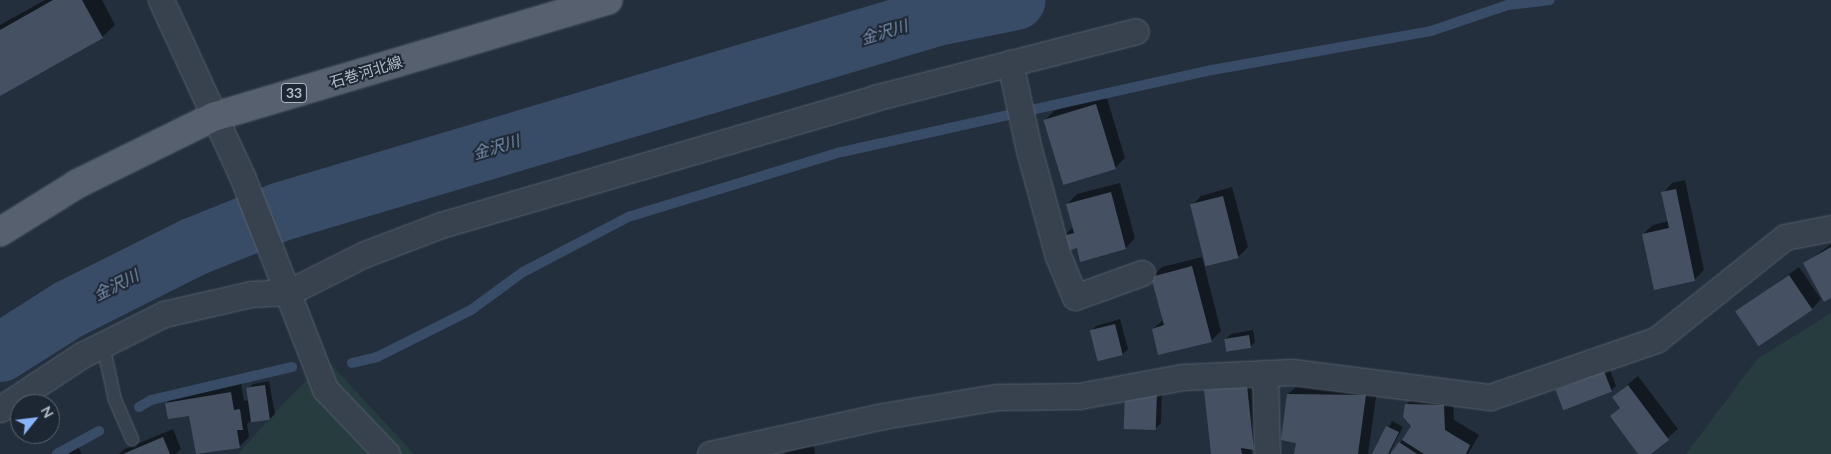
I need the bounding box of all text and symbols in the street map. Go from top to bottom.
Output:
water label: 金沢川 [858,16,910,48]
street label: 石巻河北線 [328,52,404,92]
road number: 33 [280,82,308,105]
water label: 金沢川 [470,131,522,163]
water label: 金沢川 [90,266,142,304]
north arrow [10,394,60,444]
text: N [38,403,58,421]

